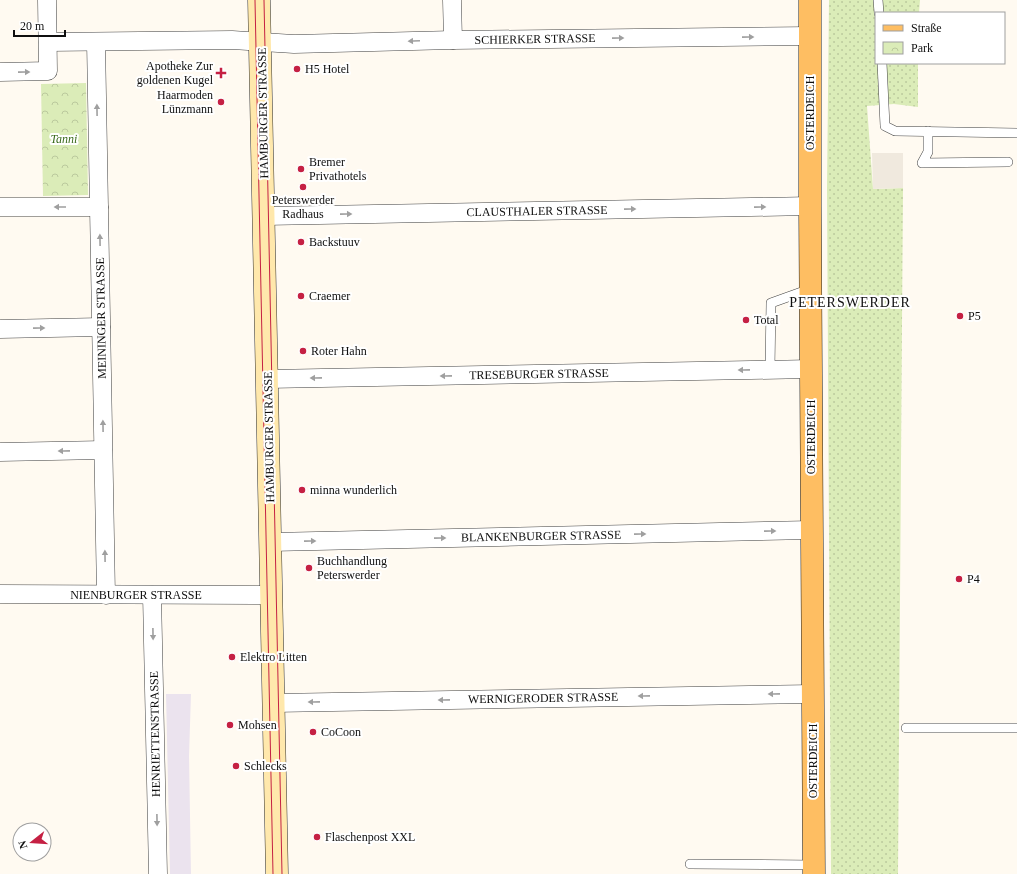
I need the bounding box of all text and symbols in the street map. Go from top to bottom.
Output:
scale bar [14,12,65,38]
legend [875,12,1005,64]
text: 20 m [20,19,45,33]
text: Straße [911,21,942,35]
street label: SCHIERKER STRASSE [474,31,596,47]
one-way arrow [742,34,755,40]
one-way arrow [612,35,625,41]
one-way arrow [407,38,420,44]
text: Park [911,41,933,55]
street label: HAMBURGER STRASSE [255,47,271,179]
place label: Apotheke Zur goldenen Kugel [137,59,214,87]
place label: H5 Hotel [305,62,350,76]
marker: H5 Hotel [292,64,302,74]
one-way arrow [18,68,30,75]
marker: Apotheke Zur goldenen Kugel [216,68,226,78]
street label: OSTERDEICH [803,75,817,150]
place label: Haarmoden Lünzmann [157,88,213,116]
marker: Haarmoden Lünzmann [216,97,226,107]
one-way arrow [94,104,101,116]
park label: Tanni [51,132,77,146]
place label: Bremer Privathotels [309,155,367,183]
marker: Bremer Privathotels [296,164,306,174]
marker: Peterswerder Radhaus [298,182,308,192]
place label: Peterswerder Radhaus [272,193,334,221]
street label: CLAUSTHALER STRASSE [466,203,608,219]
one-way arrow [53,204,66,210]
one-way arrow [754,204,767,210]
one-way arrow [624,206,637,212]
one-way arrow [340,211,353,217]
one-way arrow [97,233,103,246]
place label: Backstuuv [309,235,360,249]
marker: Backstuuv [296,237,306,247]
street label: MEININGER STRASSE [93,257,109,379]
place label: Craemer [309,289,350,303]
marker: Craemer [296,291,306,301]
district label: PETERSWERDER [789,295,911,310]
place label: P5 [968,309,981,323]
marker: P5 [955,311,965,321]
place label: Total [754,313,779,327]
marker: Total [741,315,751,325]
one-way arrow [33,325,45,332]
place label: Roter Hahn [311,344,367,358]
marker: Roter Hahn [298,346,308,356]
street label: TRESEBURGER STRASSE [469,366,609,382]
one-way arrow [738,366,750,373]
street label: HAMBURGER STRASSE [261,371,277,503]
one-way arrow [440,372,452,379]
one-way arrow [309,375,322,381]
street label: OSTERDEICH [804,399,818,474]
one-way arrow [100,419,106,432]
one-way arrow [57,448,70,454]
place label: minna wunderlich [310,483,397,497]
marker: minna wunderlich [297,485,307,495]
street label: BLANKENBURGER STRASSE [461,528,621,544]
one-way arrow [764,528,777,534]
one-way arrow [634,531,647,537]
one-way arrow [434,535,447,541]
one-way arrow [304,538,317,544]
one-way arrow [102,549,108,562]
place label: Buchhandlung Peterswerder [317,554,387,582]
marker: Buchhandlung Peterswerder [304,563,314,573]
place label: P4 [967,572,980,586]
marker: P4 [954,574,964,584]
street label: NIENBURGER STRASSE [70,588,202,602]
one-way arrow [150,628,156,641]
place label: Elektro Litten [240,650,307,664]
marker: Elektro Litten [227,652,237,662]
street label: HENRIETTENSTRASSE [147,671,163,797]
street label: WERNIGERODER STRASSE [468,690,618,706]
one-way arrow [767,691,780,697]
one-way arrow [637,693,650,699]
one-way arrow [437,697,450,703]
one-way arrow [307,699,320,705]
place label: Mohsen [238,718,277,732]
marker: Mohsen [225,720,235,730]
street label: OSTERDEICH [806,723,820,798]
place label: CoCoon [321,725,361,739]
marker: CoCoon [308,727,318,737]
place label: Schlecks [244,759,287,773]
marker: Schlecks [231,761,241,771]
one-way arrow [154,814,160,827]
north arrow [12,822,52,862]
place label: Flaschenpost XXL [325,830,415,844]
marker: Flaschenpost XXL [312,832,322,842]
text: N [16,839,29,850]

